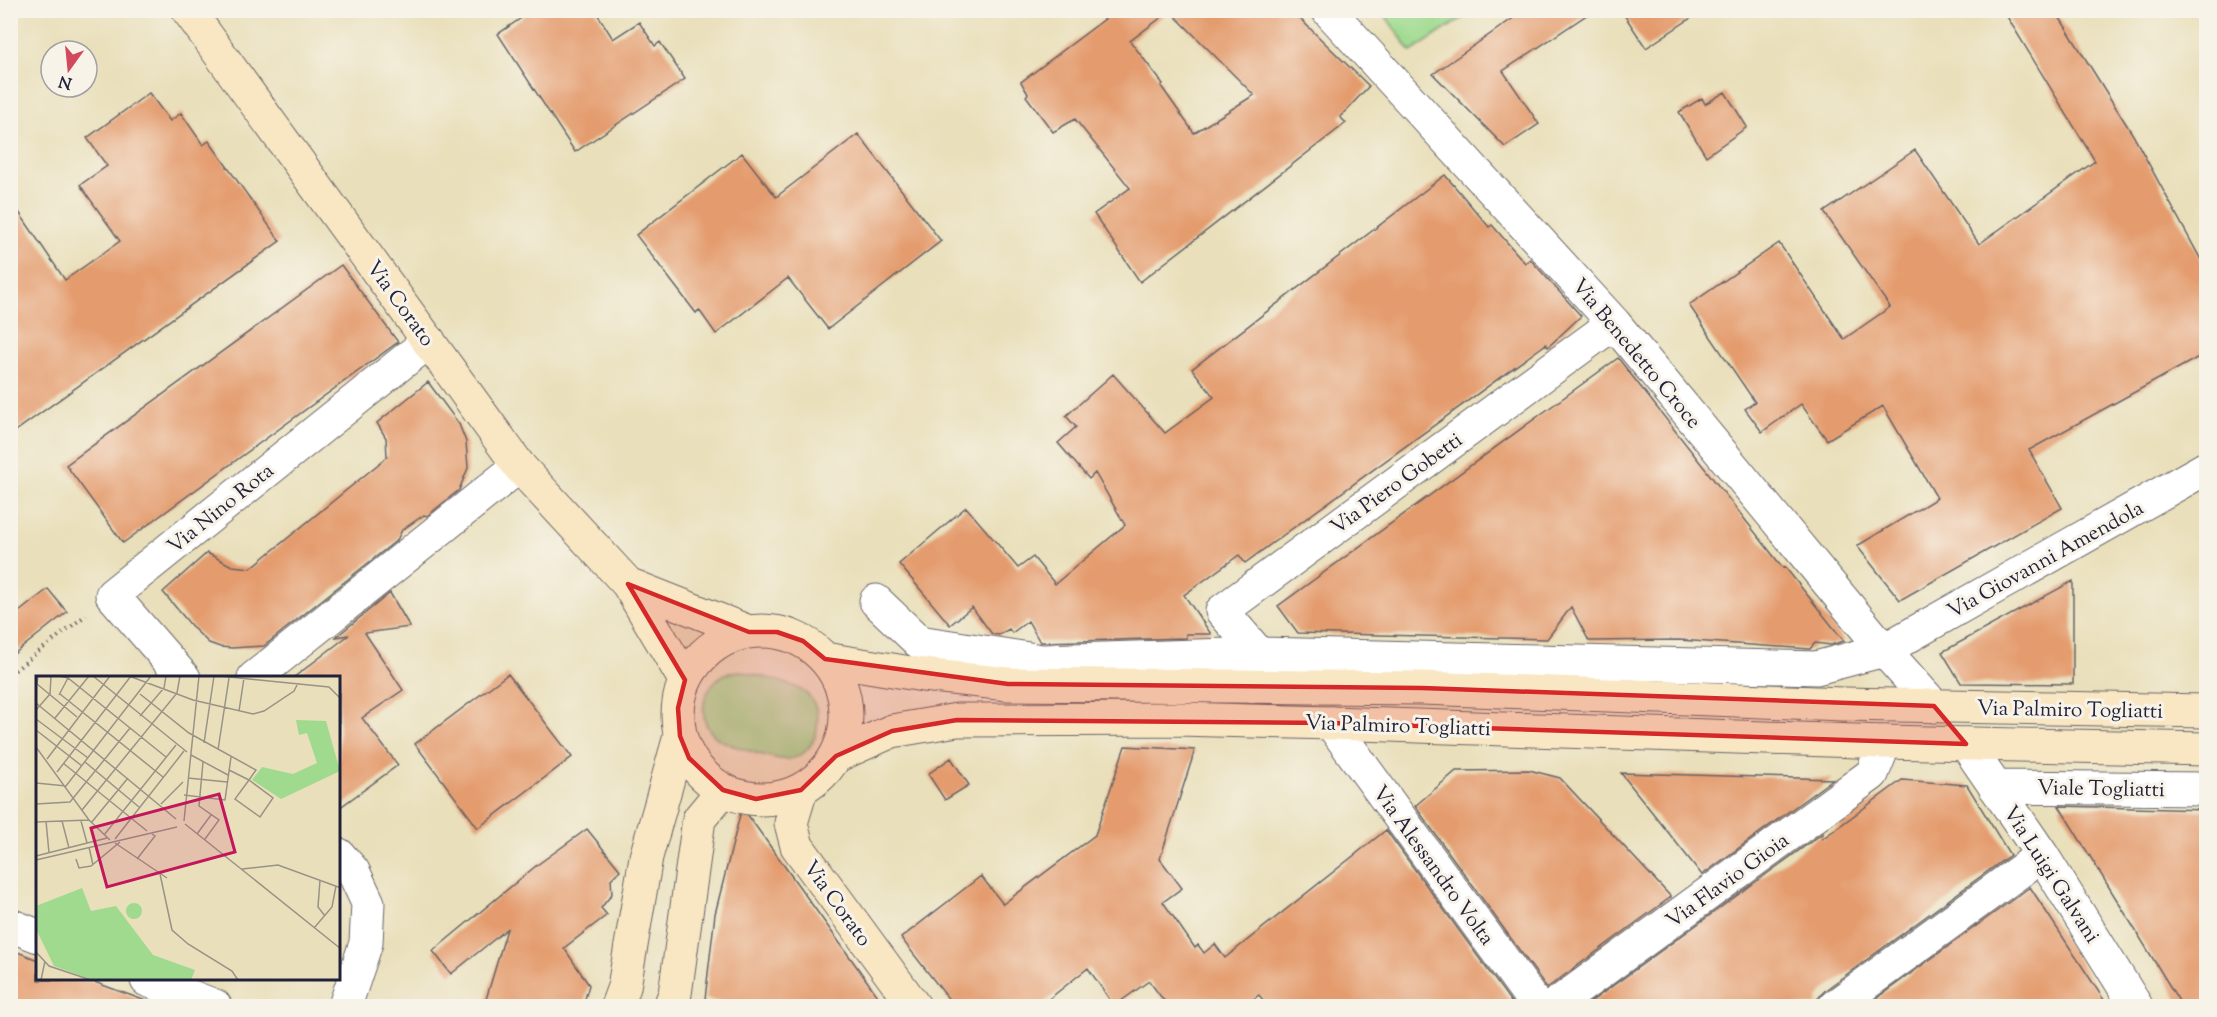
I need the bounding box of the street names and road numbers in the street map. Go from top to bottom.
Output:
street label: Via Corato [358,255,441,353]
street label: Via Benedetto Croce [1564,273,1707,436]
street label: Via Piero Gobetti [1325,426,1469,543]
street label: Via Nino Rota [162,457,281,562]
street label: Via Giovanni Amendola [1942,494,2150,627]
street label: Via Palmiro Togliatti [1977,694,2163,728]
street label: Via Palmiro Togliatti [1304,709,1492,745]
street label: Viale Togliatti [2037,774,2165,806]
street label: Via Alessandro Volta [1364,780,1501,952]
street label: Via Luigi Galvani [1995,800,2106,950]
street label: Via Flavio Gioia [1660,826,1796,937]
street label: Via Corato [795,855,878,953]

